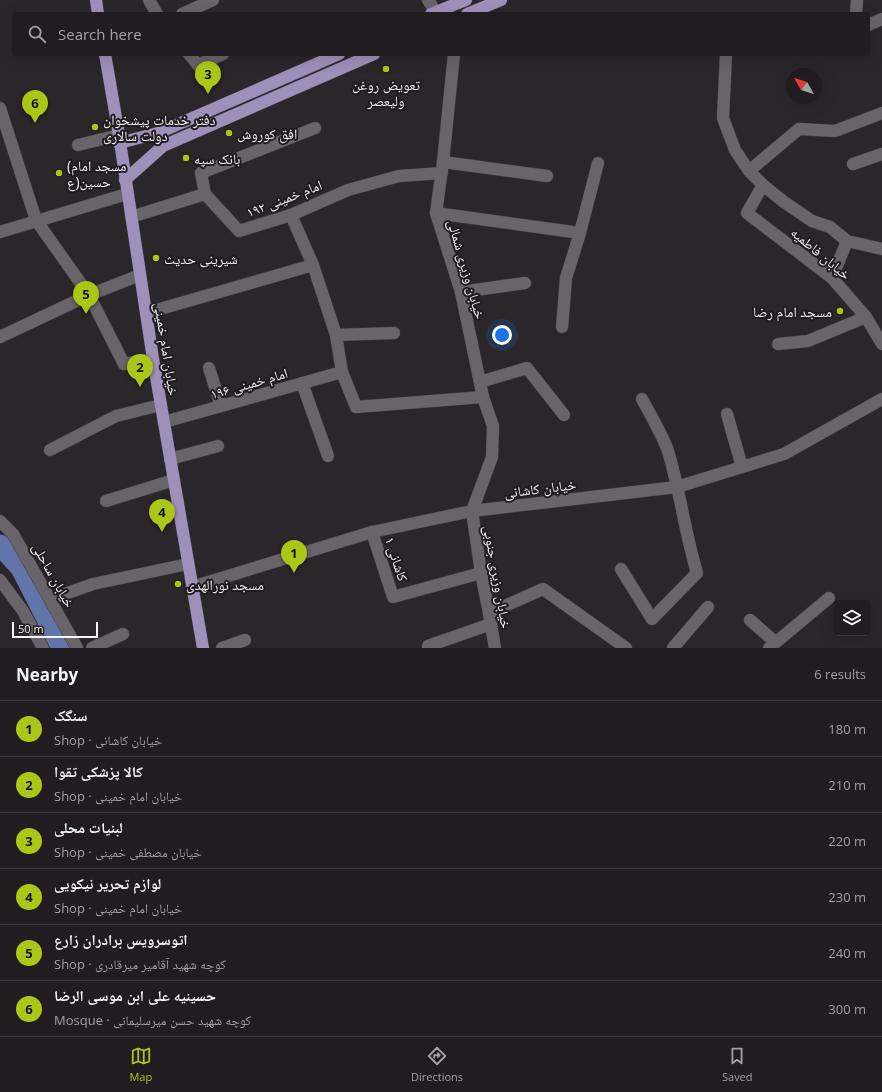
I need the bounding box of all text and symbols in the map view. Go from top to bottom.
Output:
search box [12,12,870,56]
icon: search [26,23,48,45]
text: Search here [58,24,142,44]
pin: 3 [195,61,221,94]
marker: تعویض روغن ولیعصر [381,64,391,74]
north arrow [786,68,822,104]
place label: تعویض روغن ولیعصر [352,75,420,110]
pin: 6 [22,90,48,123]
place label: دفتر خدمات پیشخوان دولت سالاری [103,110,216,145]
marker: دفتر خدمات پیشخوان دولت سالاری [90,122,100,132]
place label: افق کوروش [237,124,297,144]
marker: افق کوروش [224,128,234,138]
place label: بانک سپه [194,149,240,168]
marker: بانک سپه [181,153,191,163]
place label: (مسجد امام حسین(ع [67,156,127,192]
marker: (مسجد امام حسین(ع [54,168,64,178]
street label: امام خمینی ۱۹۲ [243,175,325,222]
street label: خیابان وزیری شمالی [444,217,490,321]
street label: خیابان فاطمیه [787,222,855,284]
place label: شیرینی حدیث [164,249,238,268]
marker: شیرینی حدیث [151,253,161,263]
pin: 5 [73,281,99,314]
street label: خیابان امام خمینی [149,301,184,397]
place label: مسجد امام رضا [753,302,832,322]
marker: مسجد امام رضا [835,306,845,316]
your location [492,325,512,345]
pin: 2 [127,354,153,387]
street label: امام خمینی ۱۹۶ [208,363,290,404]
street label: خیابان کاشانی [503,474,577,502]
pin: 4 [149,499,175,532]
street label: خیابان وزیری جنوبی [480,524,516,630]
street label: کاشانی ۱ [381,534,413,584]
street label: خیابان ساحلی [28,539,80,611]
pin: 1 [281,540,307,573]
place label: مسجد نورالهدی [186,575,264,594]
marker: مسجد نورالهدی [173,579,183,589]
map controls [834,600,870,636]
button: layers [834,600,870,636]
scale bar [12,620,98,639]
text: 50 m [18,621,44,636]
text: Nearby [16,663,78,686]
text: 6 results [814,665,866,683]
text: سنگک [54,705,87,725]
text: 1 [25,720,33,738]
text: 180 m [828,720,866,738]
text: Shop · خیابان کاشانی [54,731,162,749]
text: کالا پزشکی تقوا [54,761,143,781]
text: 2 [25,776,33,794]
text: 210 m [828,776,866,794]
text: Shop · خیابان امام خمینی [54,787,182,805]
text: لبنیات محلی [54,817,123,837]
text: 3 [25,832,33,850]
text: 220 m [828,832,866,850]
text: Shop · خیابان مصطفی خمینی [54,843,202,861]
text: لوازم تحریر نیکویی [54,873,161,893]
text: 4 [25,888,33,906]
text: 230 m [828,888,866,906]
text: Shop · خیابان امام خمینی [54,899,182,917]
text: اتوسرویس برادران زارع [54,929,188,949]
text: 5 [25,944,33,962]
text: 240 m [828,944,866,962]
text: Shop · کوچه شهید آقامیر میرقادری [54,955,226,973]
text: حسینیه علی ابن موسی الرضا [54,985,216,1005]
text: 6 [25,1000,33,1018]
text: 300 m [828,1000,866,1018]
text: Mosque · کوچه شهید حسن میرسلیمانی [54,1011,251,1029]
tab: Map [129,1045,152,1084]
tab: Directions [411,1045,463,1084]
tab: Saved [722,1045,753,1084]

